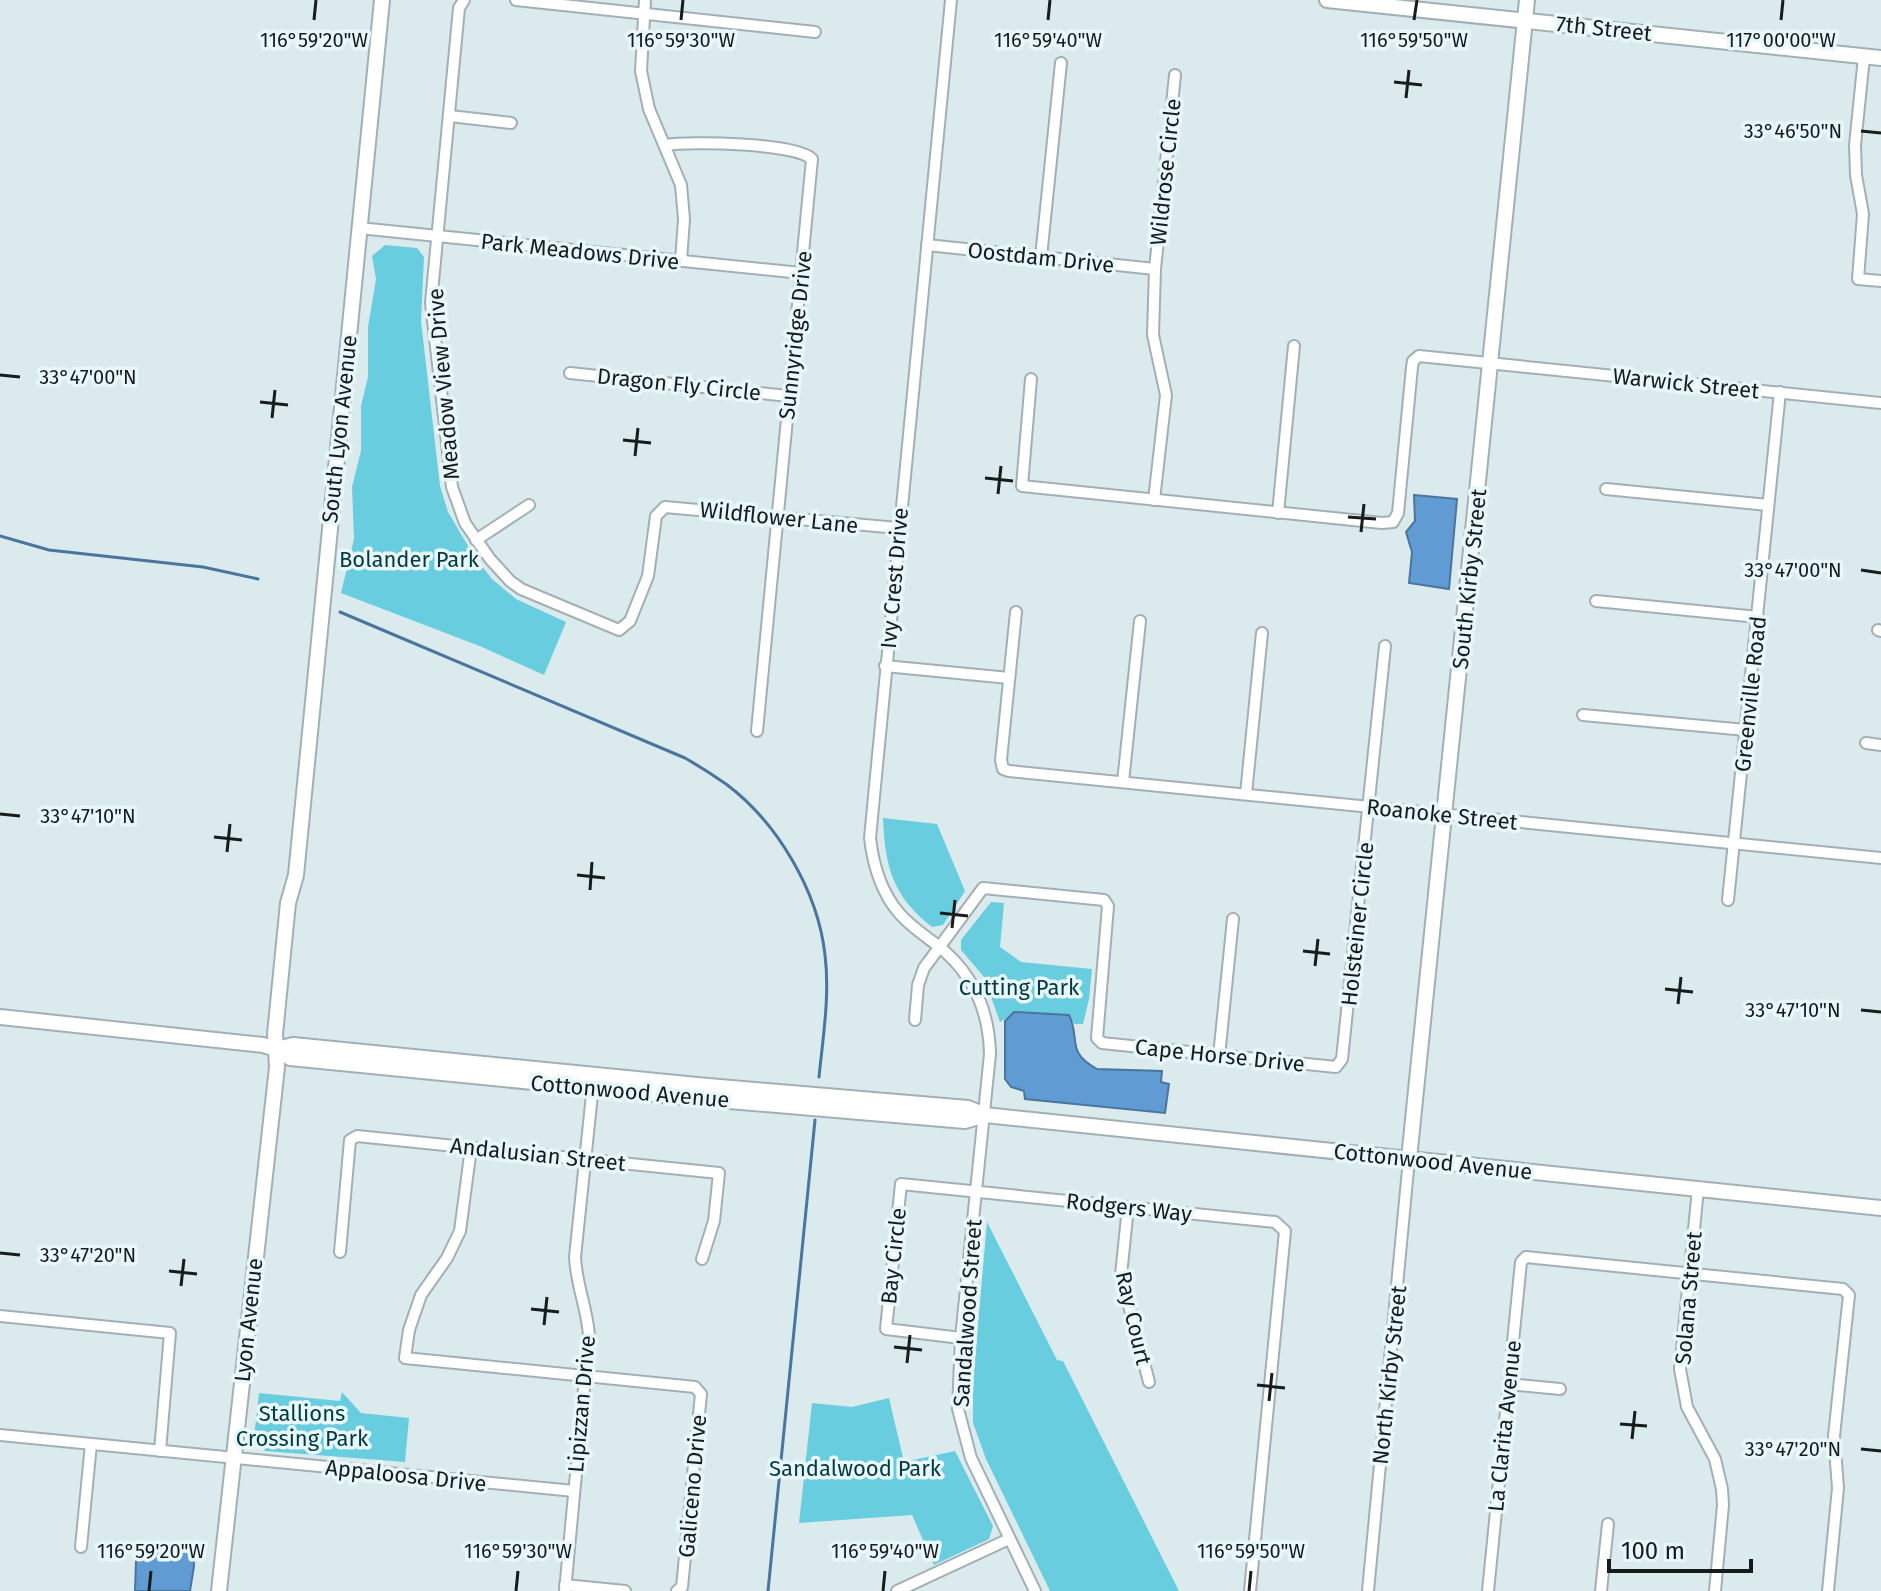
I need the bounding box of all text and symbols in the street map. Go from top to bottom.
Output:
street label: 7th Street [1555,10,1653,47]
text: 116°59'20"W [260,28,368,52]
text: 116°59'30"W [627,28,735,52]
text: 116°59'40"W [994,28,1102,52]
text: 116°59'50"W [1360,28,1468,52]
text: 117°00'00"W [1726,28,1836,52]
street label: Wildrose Circle [1144,97,1187,247]
text: 33°46'50"N [1744,119,1842,143]
street label: Park Meadows Drive [479,228,681,275]
street label: Oostdam Drive [966,236,1116,279]
street label: Sunnyridge Drive [773,249,818,421]
street label: Meadow View Drive [422,287,465,481]
street label: South Lyon Avenue [316,334,363,524]
street label: Dragon Fly Circle [596,362,762,407]
street label: Warwick Street [1611,362,1761,405]
text: 33°47'00"N [39,365,137,389]
street label: South Kirby Street [1447,487,1492,671]
street label: Wildflower Lane [698,496,860,539]
street label: Ivy Crest Drive [875,506,914,650]
park label: Bolander Park [339,546,480,573]
text: 33°47'00"N [1744,558,1842,582]
street label: Greenville Road [1729,615,1772,773]
street label: Roanoke Street [1365,793,1519,836]
text: 33°47'10"N [40,804,136,828]
street label: Holsteiner Circle [1335,841,1380,1007]
park label: Cutting Park [959,974,1080,1001]
text: 33°47'10"N [1745,998,1841,1022]
street label: Cape Horse Drive [1134,1033,1306,1078]
street label: Cottonwood Avenue [529,1069,731,1114]
street label: Andalusian Street [449,1132,627,1177]
street label: Cottonwood Avenue [1332,1138,1534,1185]
street label: Rodgers Way [1065,1187,1193,1228]
street label: Bay Circle [875,1206,912,1306]
street label: Sandalwood Street [947,1218,988,1408]
street label: Solana Street [1669,1230,1708,1366]
text: 33°47'20"N [40,1243,136,1267]
street label: Lyon Avenue [229,1257,268,1384]
street label: Ray Court [1110,1269,1157,1368]
street label: North Kirby Street [1367,1284,1412,1466]
street label: Lipizzan Drive [562,1334,601,1474]
street label: La Clarita Avenue [1482,1339,1527,1513]
park label: Stallions Crossing Park [236,1400,369,1452]
street label: Galiceno Drive [673,1413,712,1559]
text: 33°47'20"N [1745,1437,1841,1461]
street label: Appaloosa Drive [324,1454,488,1497]
park label: Sandalwood Park [769,1455,942,1482]
scale bar [1609,1523,1751,1573]
text: 100 m [1621,1537,1685,1565]
text: 116°59'20"W [97,1539,205,1563]
text: 116°59'30"W [464,1539,572,1563]
text: 116°59'40"W [831,1539,939,1563]
text: 116°59'50"W [1197,1539,1305,1563]

